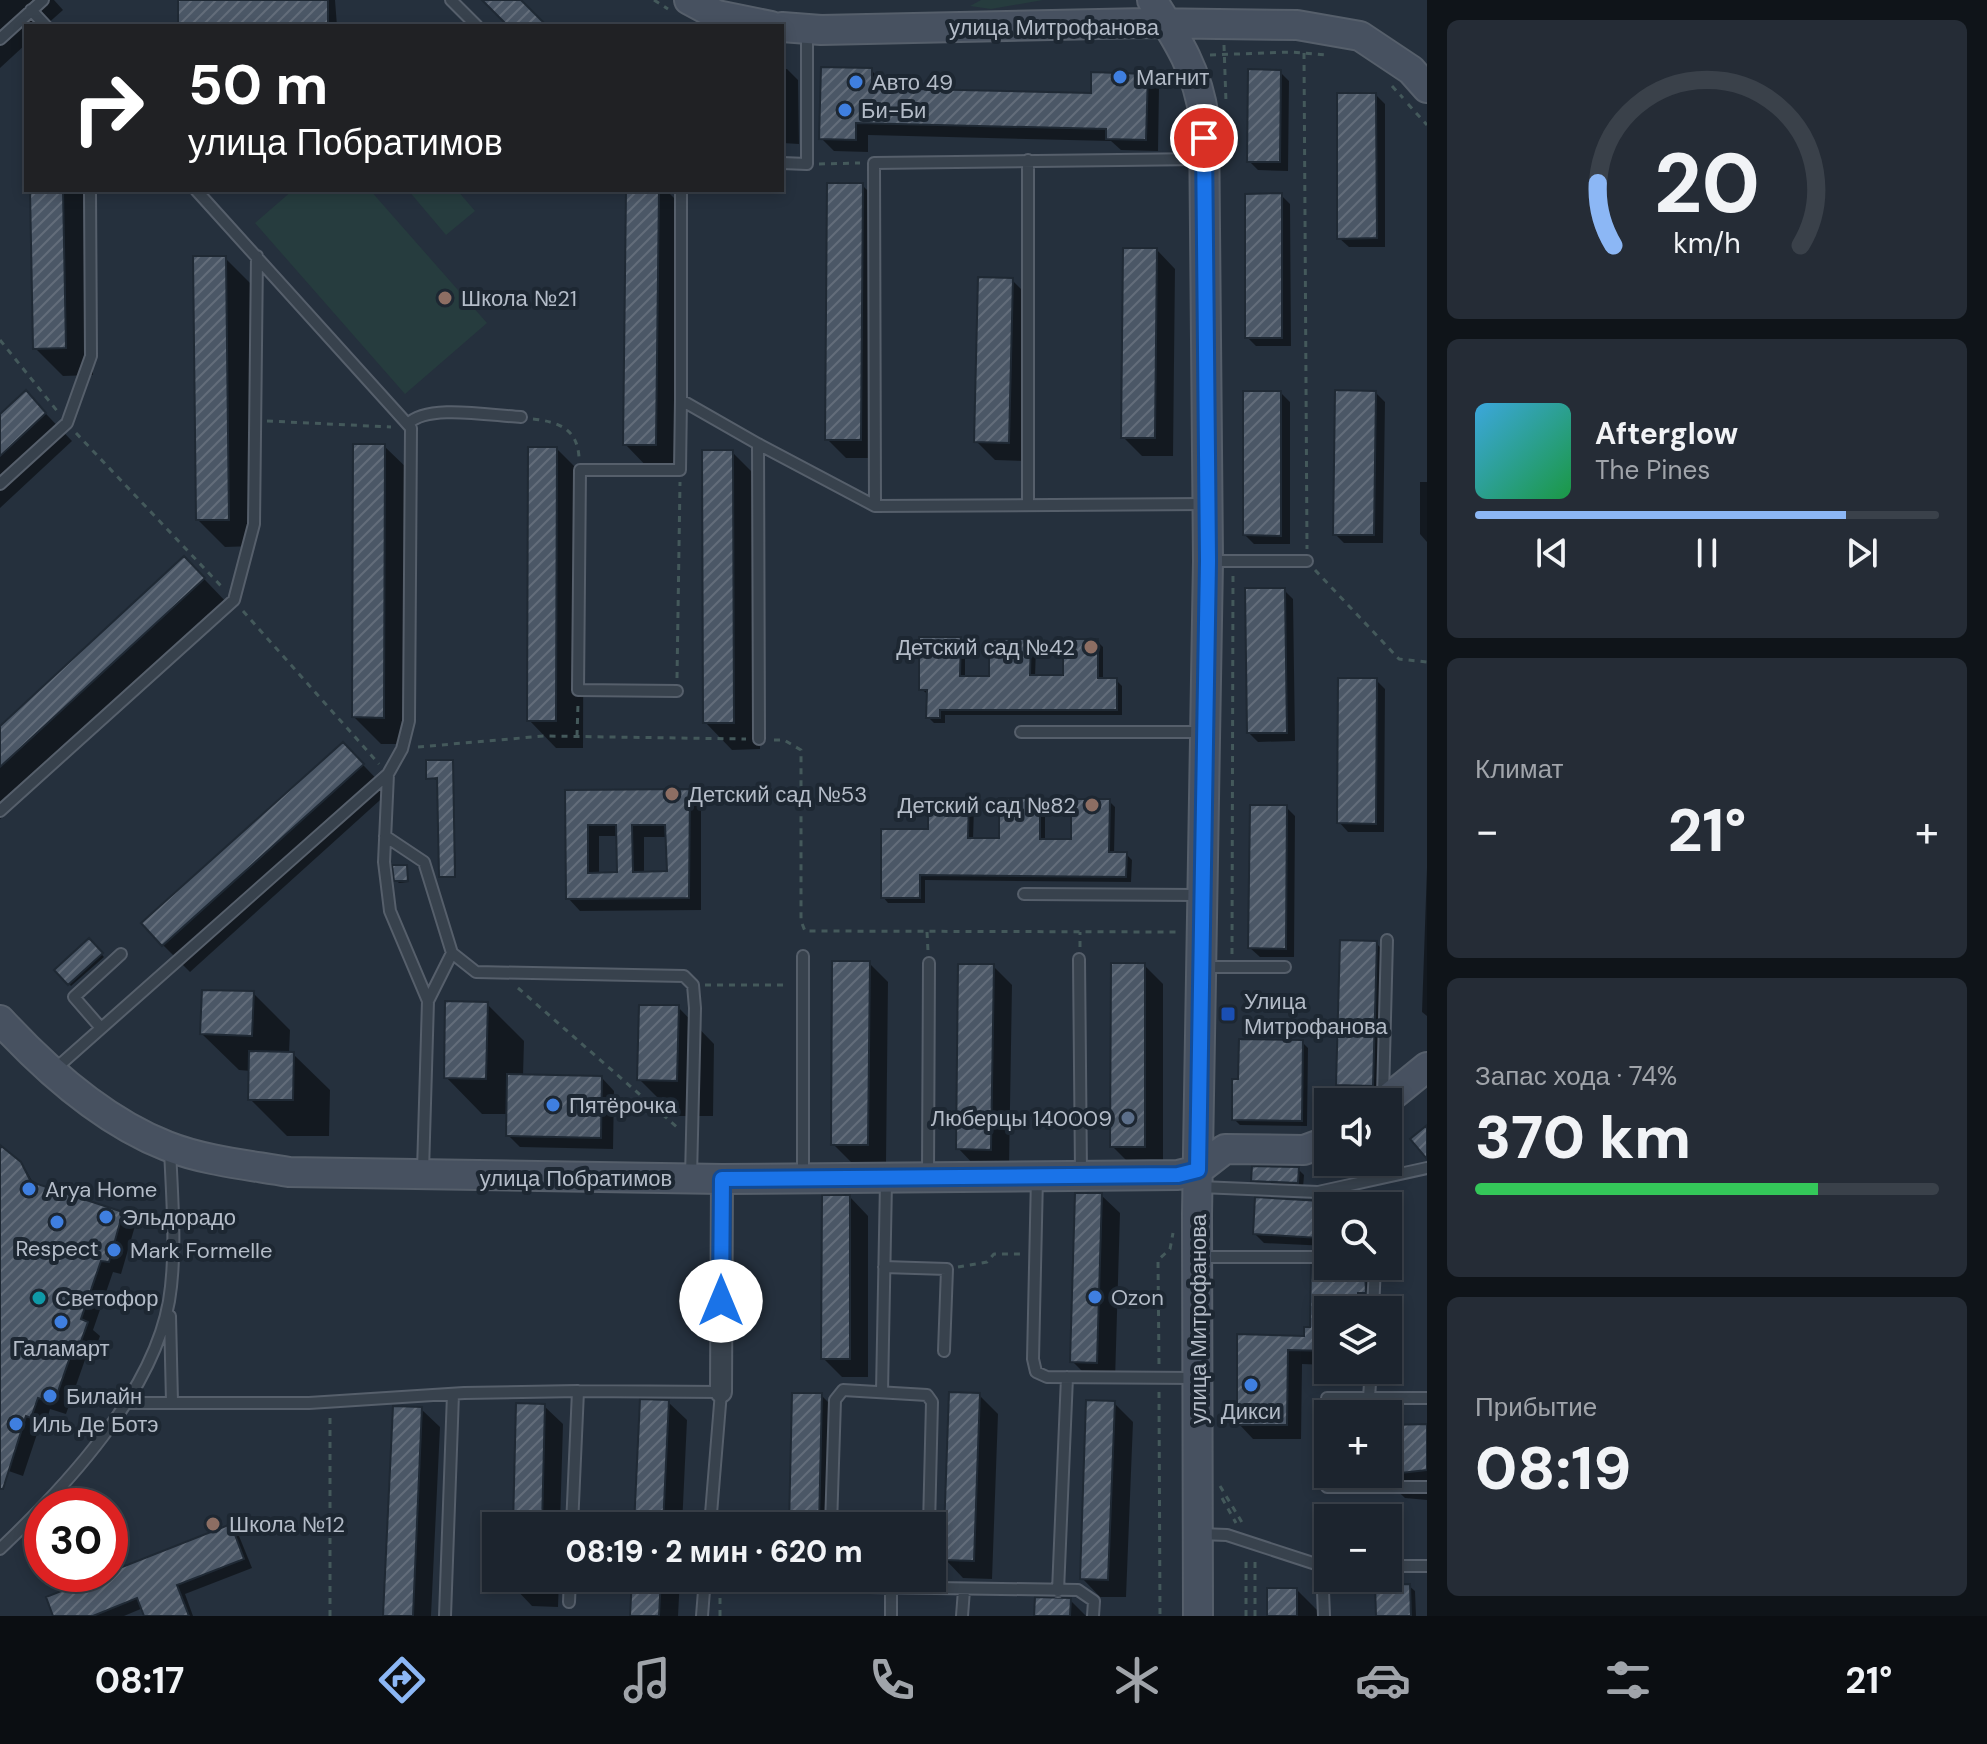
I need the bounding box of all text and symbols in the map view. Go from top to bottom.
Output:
street label: улица Митрофанова [949,13,1160,42]
text: 50 m [188,48,328,121]
icon: right [56,56,160,160]
place label: Магнит [1136,63,1209,92]
place label: Авто 49 [872,68,953,97]
marker: Магнит [1111,68,1129,86]
marker: Авто 49 [847,73,865,91]
place label: Би-Би [861,96,926,125]
marker: Би-Би [836,101,854,119]
pin [1170,104,1238,172]
icon: arrive [1182,116,1226,160]
text: улица Побратимов [188,119,503,166]
text: 20 [1654,128,1760,237]
text: km/h [1673,225,1741,262]
place label: Школа №21 [461,284,577,313]
marker: Школа №21 [436,289,454,307]
text: Afterglow [1595,414,1738,453]
text: The Pines [1595,453,1710,487]
icon: previous [1530,531,1574,575]
icon: pause [1685,531,1729,575]
icon: next [1840,531,1884,575]
place label: Детский сад №42 [896,633,1075,662]
marker: Детский сад №42 [1082,638,1100,656]
text: Климат [1475,752,1564,786]
place label: Детский сад №53 [688,780,867,809]
marker: Детский сад №53 [663,785,681,803]
place label: Детский сад №82 [898,791,1076,820]
text: 21° [1668,791,1746,870]
marker: Детский сад №82 [1083,796,1101,814]
text: − [1475,802,1499,860]
text: + [1915,802,1939,860]
place label: Улица Митрофанова [1244,987,1388,1041]
marker: Улица Митрофанова [1219,1005,1237,1023]
text: Запас хода · 74% [1475,1059,1677,1093]
map controls [1314,1088,1402,1592]
button: sound [1314,1088,1402,1176]
place label: Пятёрочка [569,1091,678,1120]
marker: Пятёрочка [544,1096,562,1114]
text: 370 km [1475,1098,1691,1177]
place label: Люберцы 140009 [931,1104,1112,1133]
marker: Люберцы 140009 [1119,1109,1137,1127]
street label: улица Побратимов [480,1164,672,1193]
place label: Arya Home [45,1175,157,1204]
marker: Arya Home [20,1180,38,1198]
button: search [1314,1192,1402,1280]
place label: Эльдорадо [122,1203,236,1232]
marker: Эльдорадо [97,1208,115,1226]
marker: Respect [48,1213,66,1231]
street label: улица Митрофанова [1184,1213,1213,1424]
place label: Respect [15,1234,99,1263]
place label: Mark Formelle [130,1236,272,1265]
marker: Mark Formelle [105,1241,123,1259]
position arrow [679,1259,763,1343]
place label: Ozon [1111,1283,1164,1312]
place label: Светофор [55,1284,158,1313]
marker: Ozon [1086,1288,1104,1306]
marker: Светофор [30,1289,48,1307]
button: layers [1314,1296,1402,1384]
marker: Галамарт [52,1313,70,1331]
place label: Галамарт [12,1334,110,1363]
marker: Дикси [1242,1376,1260,1394]
place label: Билайн [66,1382,142,1411]
marker: Билайн [41,1387,59,1405]
text: Прибытие [1475,1390,1597,1424]
place label: Дикси [1221,1397,1281,1426]
button: + [1314,1400,1402,1488]
place label: Иль Де Ботэ [32,1410,158,1439]
marker: Иль Де Ботэ [7,1415,25,1433]
text: 08:19 [1475,1429,1631,1508]
speed limit sign: 30 [24,1488,128,1592]
button: − [1314,1504,1402,1592]
place label: Школа №12 [229,1510,345,1539]
marker: Школа №12 [204,1515,222,1533]
text: 08:19 · 2 мин · 620 m [565,1532,863,1571]
icon: directions [374,1652,430,1708]
icon: music [619,1652,675,1708]
icon: phone [864,1652,920,1708]
icon: climate [1109,1652,1165,1708]
icon: car [1355,1652,1411,1708]
icon: filters [1600,1652,1656,1708]
text: 08:17 [95,1657,184,1704]
text: 21° [1845,1657,1892,1704]

